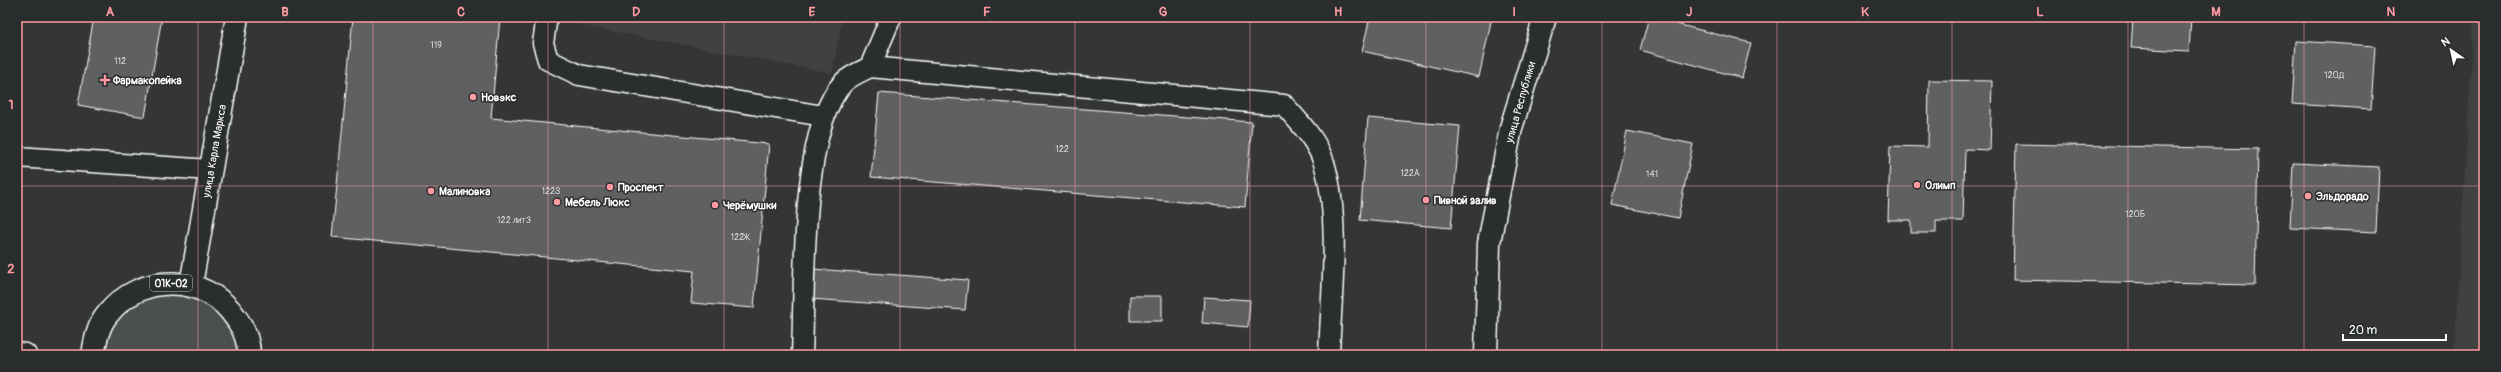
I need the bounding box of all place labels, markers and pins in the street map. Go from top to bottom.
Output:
place label: Фармакопейка [112,74,182,87]
marker: Фармакопейка [100,75,110,85]
place label: Новэкс [481,91,517,104]
marker: Новэкс [468,92,478,102]
place label: Олимп [1925,179,1956,192]
marker: Олимп [1912,180,1922,190]
place label: Проспект [618,181,664,194]
marker: Проспект [605,182,615,192]
place label: Малиновка [439,185,490,198]
marker: Малиновка [426,186,436,196]
place label: Эльдорадо [2316,190,2369,203]
marker: Эльдорадо [2303,191,2313,201]
place label: Пивной залив [1434,194,1497,207]
marker: Пивной залив [1421,195,1431,205]
place label: Мебель Люкс [565,196,630,209]
marker: Мебель Люкс [552,197,562,207]
place label: Черёмушки [723,199,777,212]
marker: Черёмушки [710,200,720,210]

